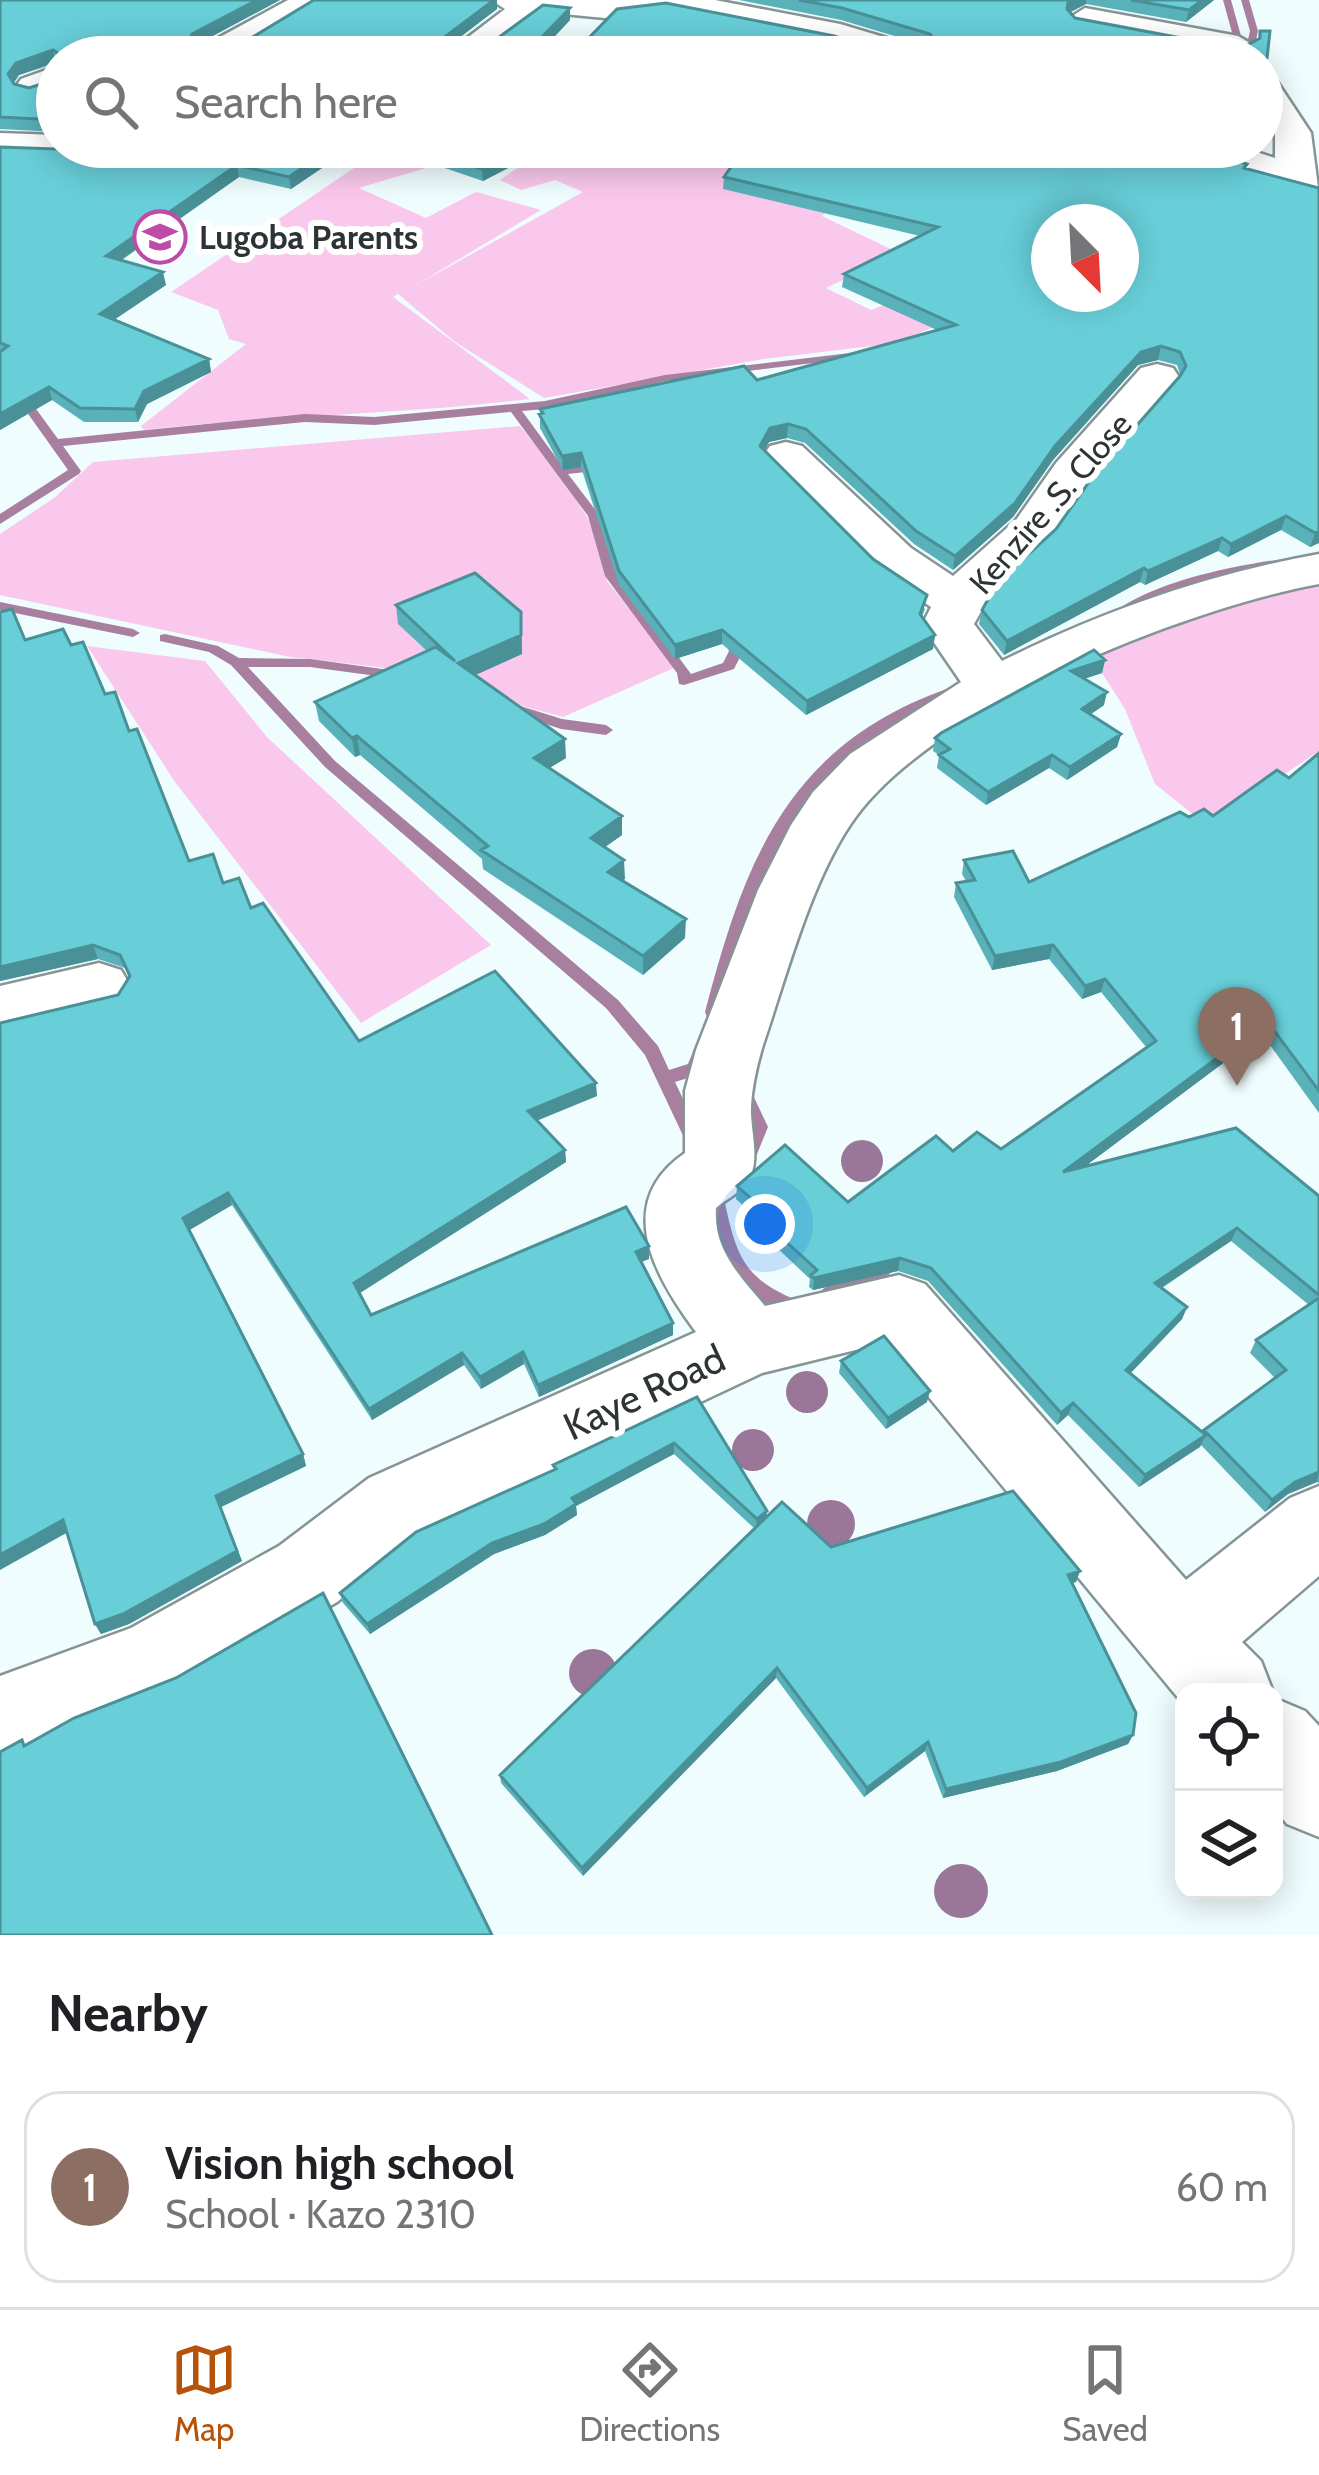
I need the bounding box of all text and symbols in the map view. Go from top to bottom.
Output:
search box [36,36,1283,168]
icon: search [78,69,144,135]
text: Search here [174,75,398,129]
north arrow [1031,204,1139,312]
school or university icon: Lugoba Parents [132,209,188,265]
place label: Lugoba Parents [199,217,418,257]
street label: Kenzire .S. Close [960,404,1140,602]
pin: 1 [1198,987,1276,1086]
your location [735,1194,795,1254]
street label: Kaye Road [556,1334,732,1450]
map controls [1175,1683,1283,1899]
button: locate [1175,1683,1283,1791]
button: layers [1175,1791,1283,1899]
text: Nearby [48,1982,208,2044]
text: Vision high school [165,2136,514,2190]
text: 1 [83,2163,97,2211]
text: 60 m [1176,2163,1268,2211]
text: School · Kazo 2310 [165,2190,476,2238]
tab: Map [171,2337,237,2449]
tab: Directions [579,2337,720,2449]
tab: Saved [1062,2337,1148,2449]

